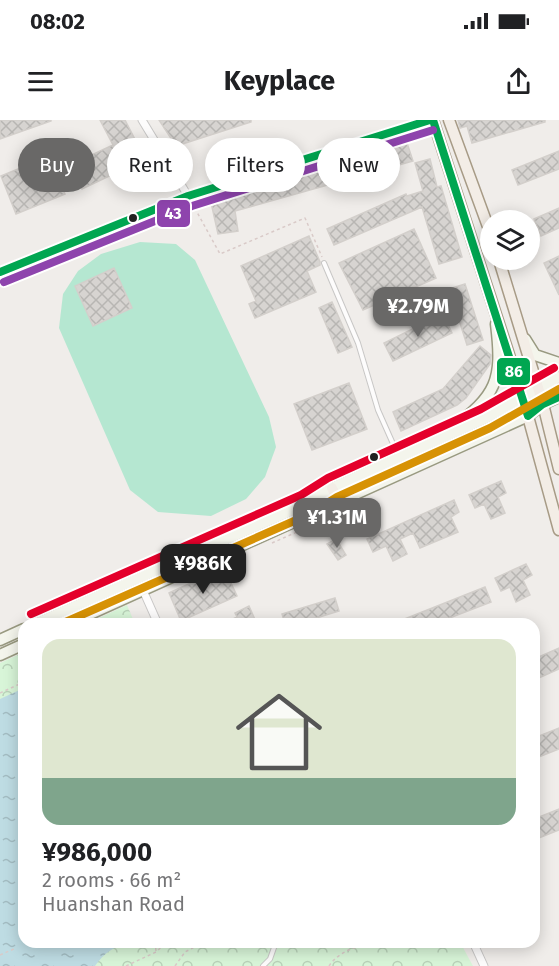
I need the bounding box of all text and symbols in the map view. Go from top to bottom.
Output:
text: 08:02 [30,8,85,35]
icon: menu [24,65,57,98]
text: Keyplace [224,65,335,97]
icon: share [502,65,535,98]
chip: Buy [18,138,95,192]
chip: Rent [107,138,193,192]
chip: Filters [205,138,305,192]
chip: New [317,138,400,192]
line badge: 43 [156,199,191,228]
text: 43 [164,204,182,223]
map controls [480,210,540,270]
button: layers [480,210,540,270]
unlabelled marker [127,212,139,224]
pin: ¥2.79M [369,287,467,338]
text: ¥2.79M [387,294,449,318]
line badge: 86 [496,357,531,386]
text: 86 [505,362,523,381]
unlabelled marker [368,451,380,463]
pin: ¥1.31M [288,498,386,549]
text: ¥1.31M [307,505,367,529]
pin: ¥986K [161,544,245,595]
text: ¥986K [174,551,232,575]
icon: home [225,678,333,786]
text: ¥986,000 [42,837,152,868]
text: 2 rooms · 66 m² [42,868,181,892]
text: Huanshan Road [42,892,185,916]

